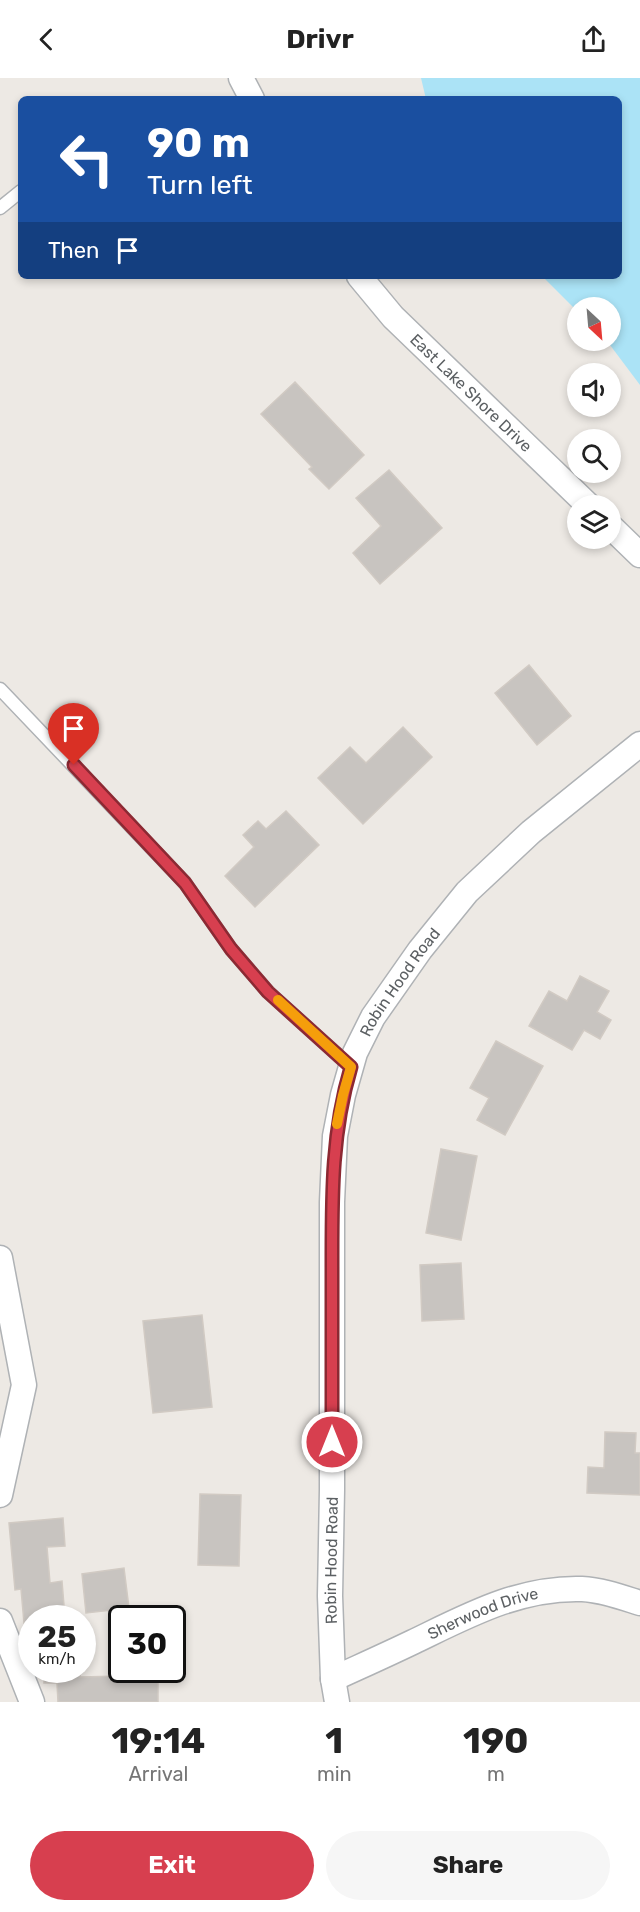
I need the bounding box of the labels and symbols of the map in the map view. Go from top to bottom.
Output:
north arrow [567,297,621,351]
street label: East Lake Shore Drive [406,330,536,456]
pin [48,703,99,765]
street label: Robin Hood Road [356,924,444,1039]
position arrow [300,1410,364,1474]
street label: Robin Hood Road [321,1496,342,1625]
street label: Sherwood Drive [424,1584,540,1644]
speed limit sign: 30 [108,1605,186,1683]

